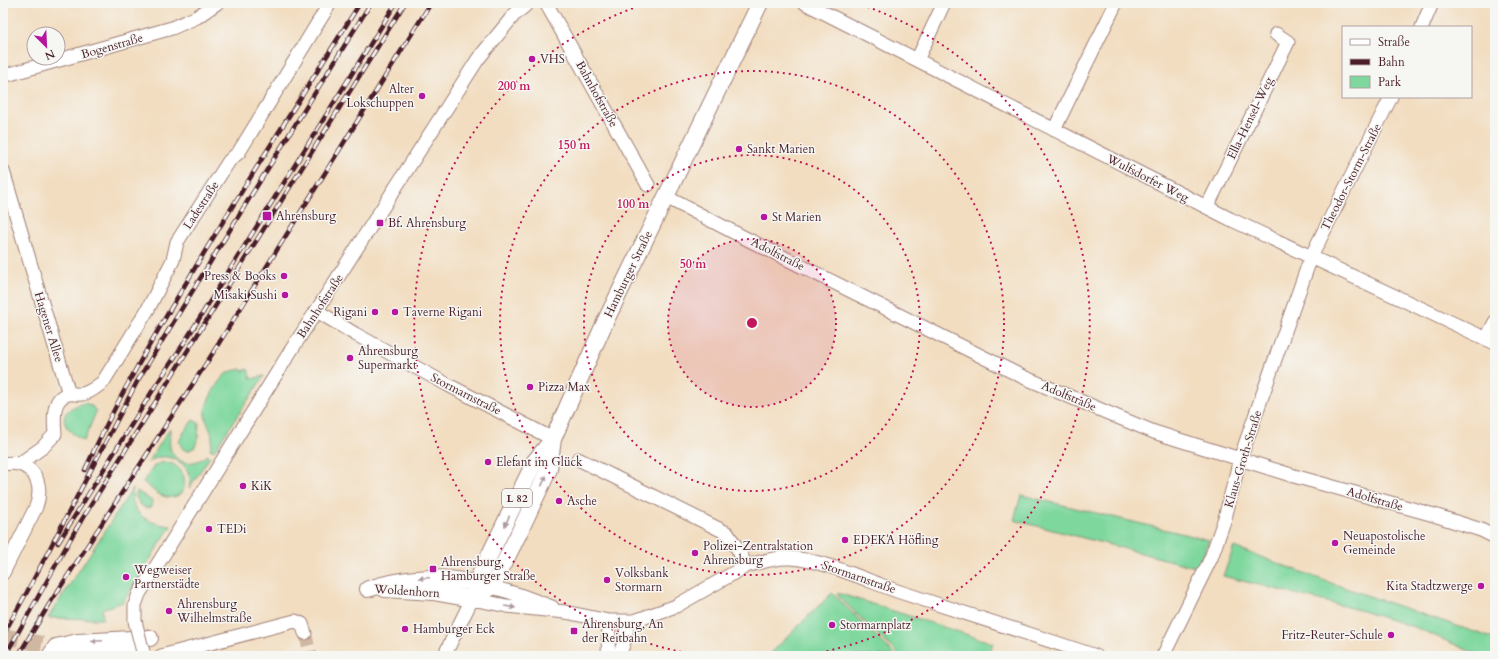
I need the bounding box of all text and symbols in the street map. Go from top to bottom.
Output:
north arrow [26,26,66,66]
legend [1342,26,1472,98]
street label: Bogenstraße [79,30,145,62]
text: Straße [1378,34,1410,50]
text: N [42,46,57,64]
place label: VHS [540,51,565,67]
marker: VHS [527,54,537,64]
text: Bahn [1378,54,1405,70]
street label: Bahnhofstraße [572,58,622,130]
street label: Ella-Hensel-Weg [1223,74,1277,162]
text: Park [1378,74,1402,90]
text: 200 m [498,78,531,94]
place label: Alter Lokschuppen [346,81,415,111]
marker: Alter Lokschuppen [417,91,427,101]
street label: Theodor-Storm-Straße [1317,121,1385,233]
text: 150 m [558,137,591,153]
place label: Sankt Marien [747,141,815,157]
marker: Sankt Marien [734,144,744,154]
street label: Wulfsdorfer Weg [1103,150,1192,206]
street label: Ladestraße [180,178,222,232]
text: 100 m [617,196,650,212]
place label: Ahrensburg [276,208,336,224]
place label: St Marien [772,209,822,225]
marker: Ahrensburg [261,210,273,222]
marker: St Marien [759,212,769,222]
place label: Bf. Ahrensburg [388,215,466,231]
marker: Bf. Ahrensburg [375,218,385,228]
street label: Hamburger Straße [600,228,656,320]
street label: Adolfstraße [748,234,808,274]
text: 50 m [680,256,707,272]
place label: Press & Books [204,268,276,284]
marker: Press & Books [279,271,289,281]
street label: Bahnhofstraße [293,271,347,341]
place label: Misaki Sushi [214,287,278,303]
street label: Hagener Allee [31,290,67,364]
marker: Misaki Sushi [280,290,290,300]
place label: Rigani [333,304,368,320]
place label: Taverne Rigani [403,304,483,320]
marker: Rigani [370,307,380,317]
marker: Taverne Rigani [390,307,400,317]
centre of rings [745,316,759,330]
place label: Ahrensburg Supermarkt [358,343,418,373]
marker: Ahrensburg Supermarkt [345,353,355,363]
street label: Stormarnstraße [428,369,504,419]
street label: Adolfstraße [1039,377,1099,415]
place label: Pizza Max [538,379,590,395]
marker: Pizza Max [525,382,535,392]
street label: Klaus-Groth-Straße [1221,408,1265,510]
place label: Elefant im Glück [496,454,583,470]
marker: Elefant im Glück [483,457,493,467]
one-way arrow [541,475,547,487]
place label: KiK [251,478,272,494]
marker: KiK [238,481,248,491]
street label: Adolfstraße [1345,483,1405,515]
road number: L 82 [502,489,532,507]
place label: Asche [567,493,597,509]
marker: Asche [554,496,564,506]
one-way arrow [504,515,510,527]
place label: TEDi [217,521,247,537]
marker: TEDi [204,524,214,534]
place label: Neuapostolische Gemeinde [1343,528,1426,558]
place label: EDEKA Höfling [853,532,939,548]
marker: EDEKA Höfling [840,535,850,545]
place label: Polizei-Zentralstation Ahrensburg [703,538,813,568]
marker: Neuapostolische Gemeinde [1330,538,1340,548]
marker: Polizei-Zentralstation Ahrensburg [690,548,700,558]
place label: Ahrensburg, Hamburger Straße [441,554,536,584]
street label: Stormarnstraße [820,557,898,597]
place label: Wegweiser Partnerstädte [133,562,200,592]
marker: Ahrensburg, Hamburger Straße [428,564,438,574]
place label: Volksbank Stormarn [615,565,669,595]
marker: Wegweiser Partnerstädte [121,572,131,582]
one-way arrow [418,574,430,581]
marker: Volksbank Stormarn [602,575,612,585]
place label: Kita Stadtzwerge [1386,578,1473,594]
street label: Woldenhorn [373,581,441,601]
marker: Kita Stadtzwerge [1476,581,1486,591]
place label: Ahrensburg Wilhelmstraße [176,596,252,626]
one-way arrow [504,604,517,610]
marker: Ahrensburg Wilhelmstraße [164,606,174,616]
place label: Ahrensburg, An der Reitbahn [582,616,664,646]
place label: Stormarnplatz [840,617,912,633]
marker: Stormarnplatz [827,620,837,630]
place label: Hamburger Eck [413,621,495,637]
marker: Hamburger Eck [400,624,410,634]
marker: Ahrensburg, An der Reitbahn [569,626,579,636]
place label: Fritz-Reuter-Schule [1281,627,1383,643]
marker: Fritz-Reuter-Schule [1386,630,1396,640]
one-way arrow [90,638,103,644]

